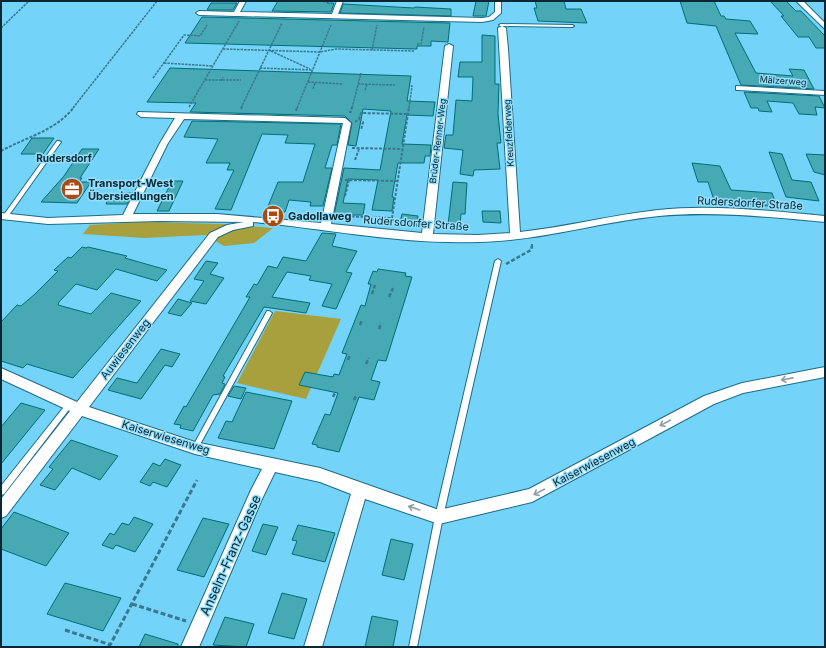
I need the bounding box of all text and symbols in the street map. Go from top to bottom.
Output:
street label: Mälzerweg [759,73,807,88]
street label: Brüder-Renner-Weg [427,98,448,184]
street label: Kreuzfelderweg [501,99,516,167]
district label: Rudersdorf [36,152,92,164]
office icon: Transport-West Übersiedlungen [59,176,85,202]
place label: Transport-West Übersiedlungen [88,176,174,203]
street label: Rudersdorfer Straße [697,193,803,213]
bus stop icon: Gadollaweg [260,203,286,229]
place label: Gadollaweg [288,209,351,223]
street label: Rudersdorfer Straße [363,212,469,234]
street label: Auwiesenweg [97,316,153,382]
one-way arrow [781,376,794,384]
street label: Kaiserwiesenweg [120,417,212,457]
one-way arrow [660,420,672,427]
street label: Kaiserwiesenweg [550,434,638,490]
one-way arrow [533,488,545,496]
street label: Anselm-Franz-Gasse [196,492,264,618]
one-way arrow [408,504,420,512]

